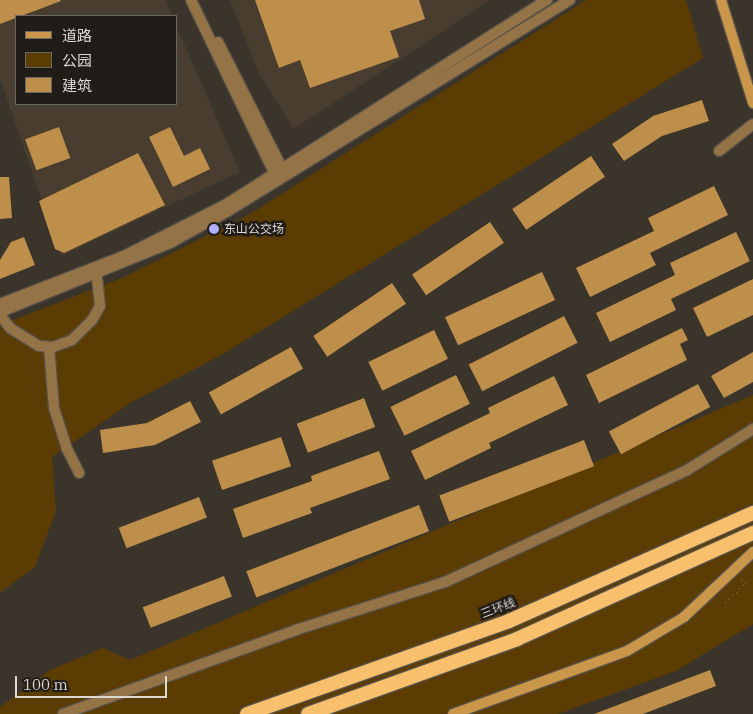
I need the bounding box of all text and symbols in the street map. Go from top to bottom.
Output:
legend [15,15,178,105]
text: 道路 [62,26,92,45]
text: 公园 [62,51,92,70]
text: 建筑 [62,76,92,95]
place label: 东山公交场 [224,222,284,236]
marker: 东山公交场 [208,223,220,235]
street label: 三环线 [479,595,517,621]
scale bar [18,666,170,698]
text: 100 m [23,675,68,694]

